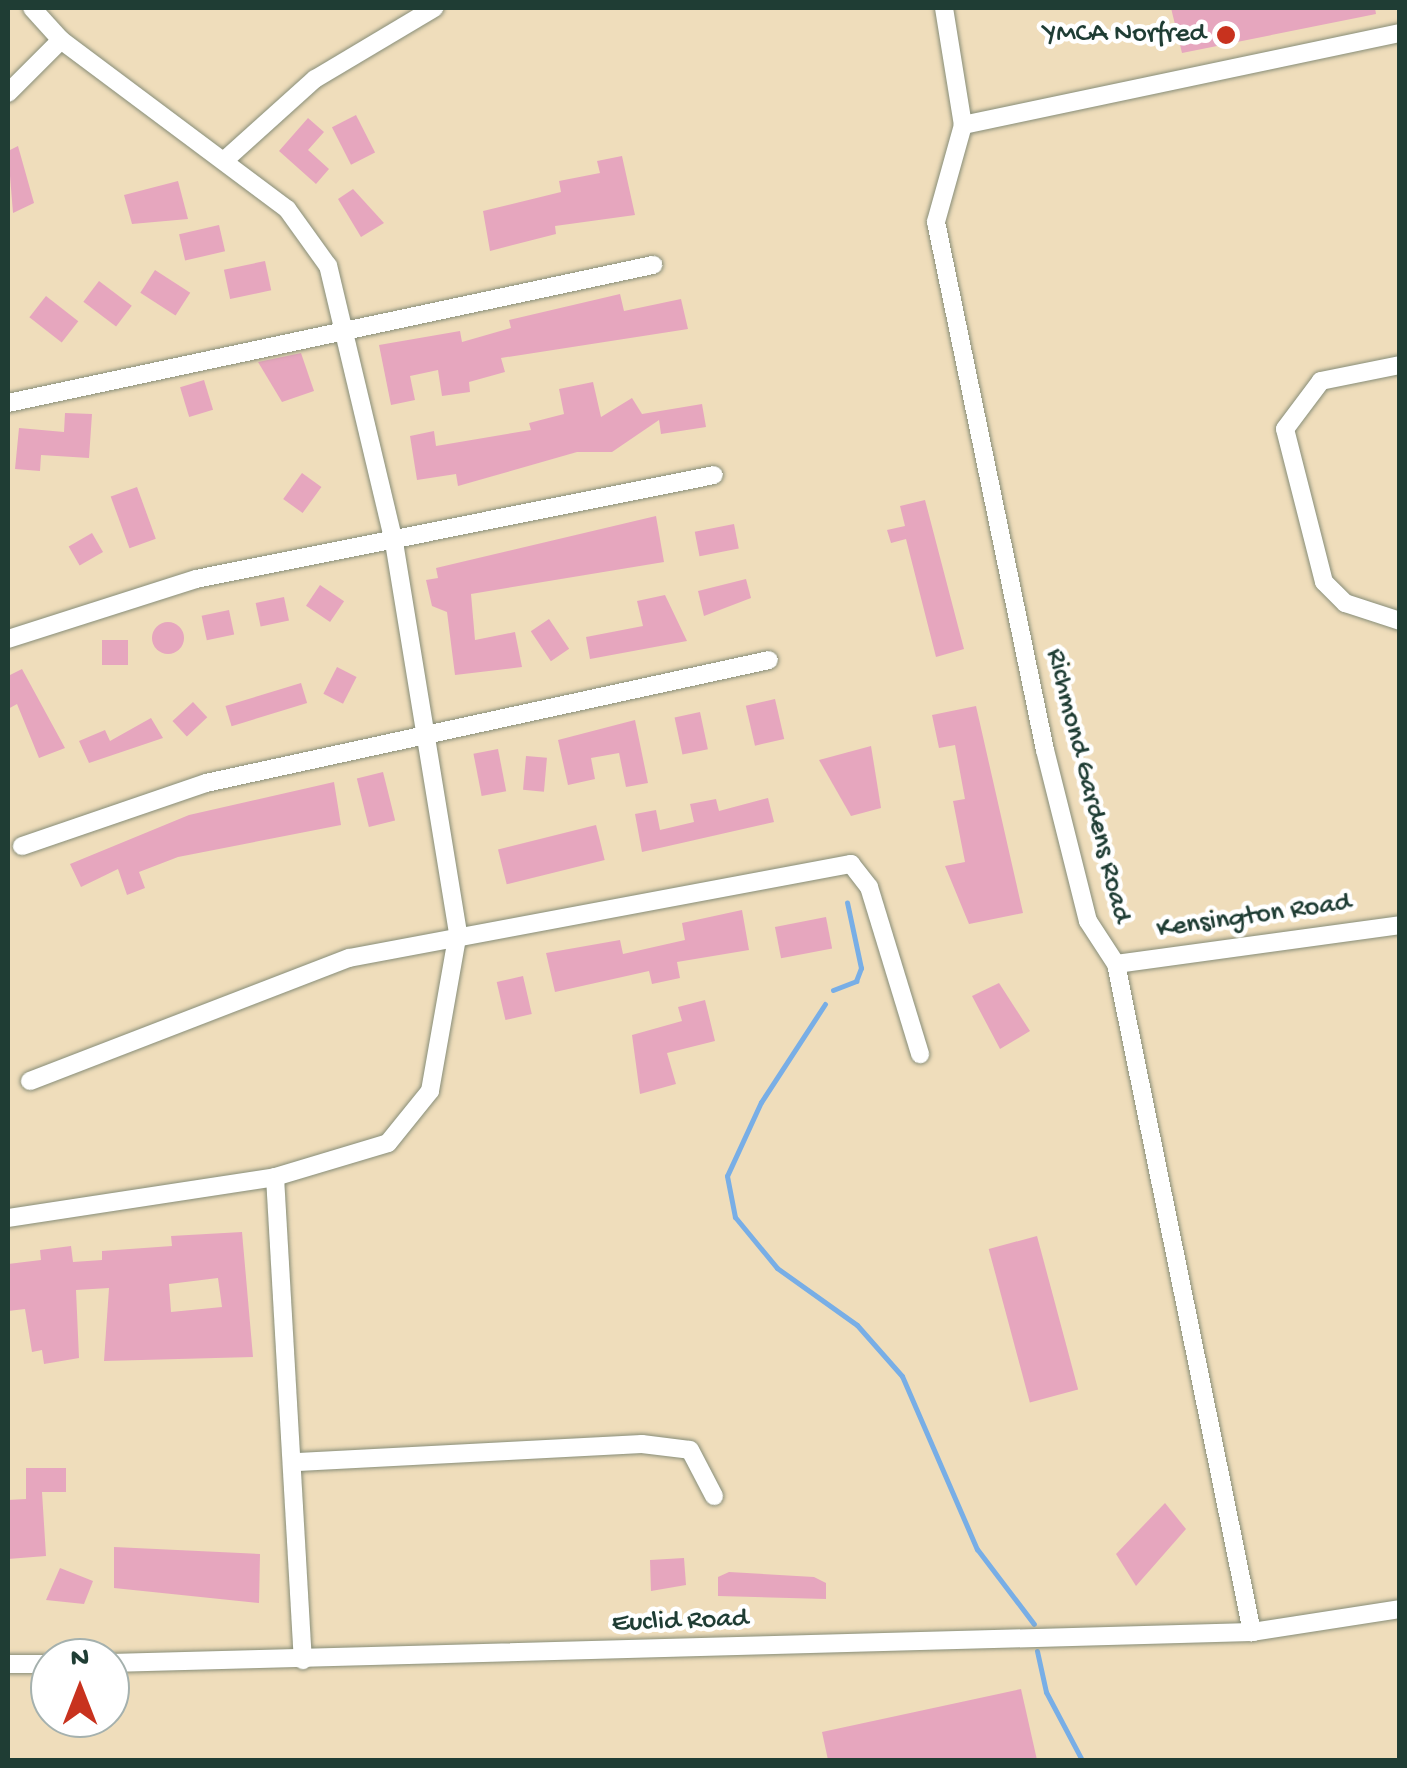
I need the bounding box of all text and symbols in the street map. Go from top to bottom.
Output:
place label: YMCA Norfred [1043,18,1206,52]
marker: YMCA Norfred [1215,24,1237,46]
street label: Richmond Gardens Road [1037,645,1137,927]
street label: Kensington Road [1155,887,1353,947]
street label: Euclid Road [611,1603,749,1641]
north arrow [30,1638,130,1738]
text: N [71,1643,89,1676]

